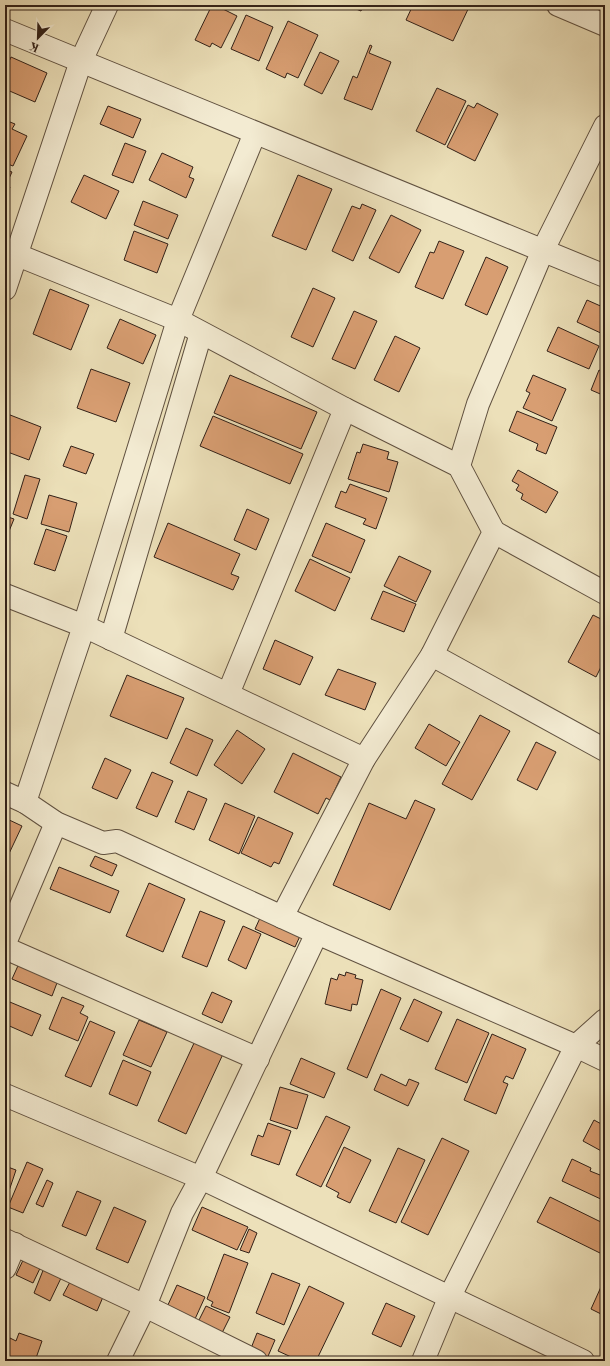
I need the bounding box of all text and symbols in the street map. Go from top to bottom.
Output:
north arrow [18,18,58,58]
text: K [27,38,41,54]

